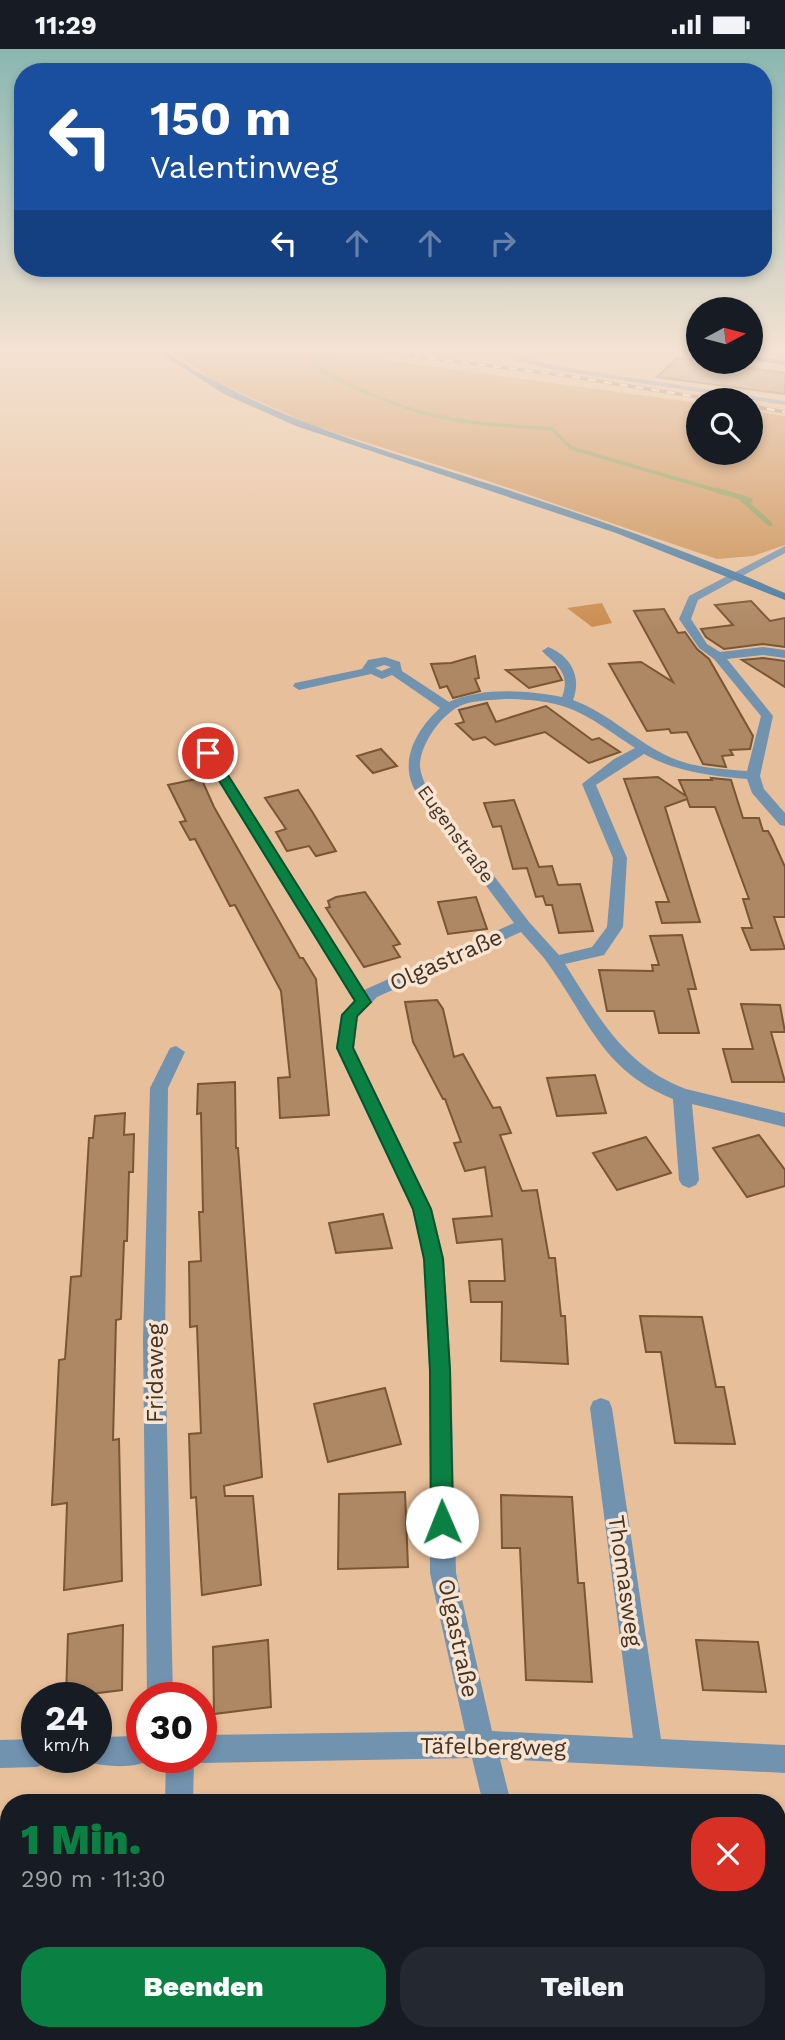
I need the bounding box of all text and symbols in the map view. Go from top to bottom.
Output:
text: 11:29 [35,10,97,40]
text: 150 m [150,89,291,147]
icon: left [35,91,126,182]
text: Valentinweg [150,148,338,186]
icon: left [265,224,303,262]
icon: ahead [338,224,376,262]
icon: ahead [411,224,449,262]
icon: right [484,224,522,262]
north arrow [686,297,763,375]
map controls [686,297,763,465]
button: search [686,388,763,465]
pin [178,723,238,783]
icon: arrive [189,734,227,772]
street label: Eugenstraße [413,781,499,887]
street label: Olgastraße [385,923,507,997]
street label: Fridaweg [142,1322,169,1423]
position arrow [405,1485,479,1559]
street label: Thomasweg [602,1514,648,1649]
street label: Olgastraße [432,1576,484,1700]
speed limit sign: 30 [126,1682,217,1773]
text: 24 [45,1697,88,1739]
street label: Täfelbergweg [420,1732,567,1762]
text: km/h [43,1734,90,1755]
text: 1 Min. [21,1815,141,1864]
button: close [691,1817,765,1891]
text: 290 m · 11:30 [21,1866,166,1893]
button: Beenden [21,1947,386,2027]
button: Teilen [400,1947,765,2027]

